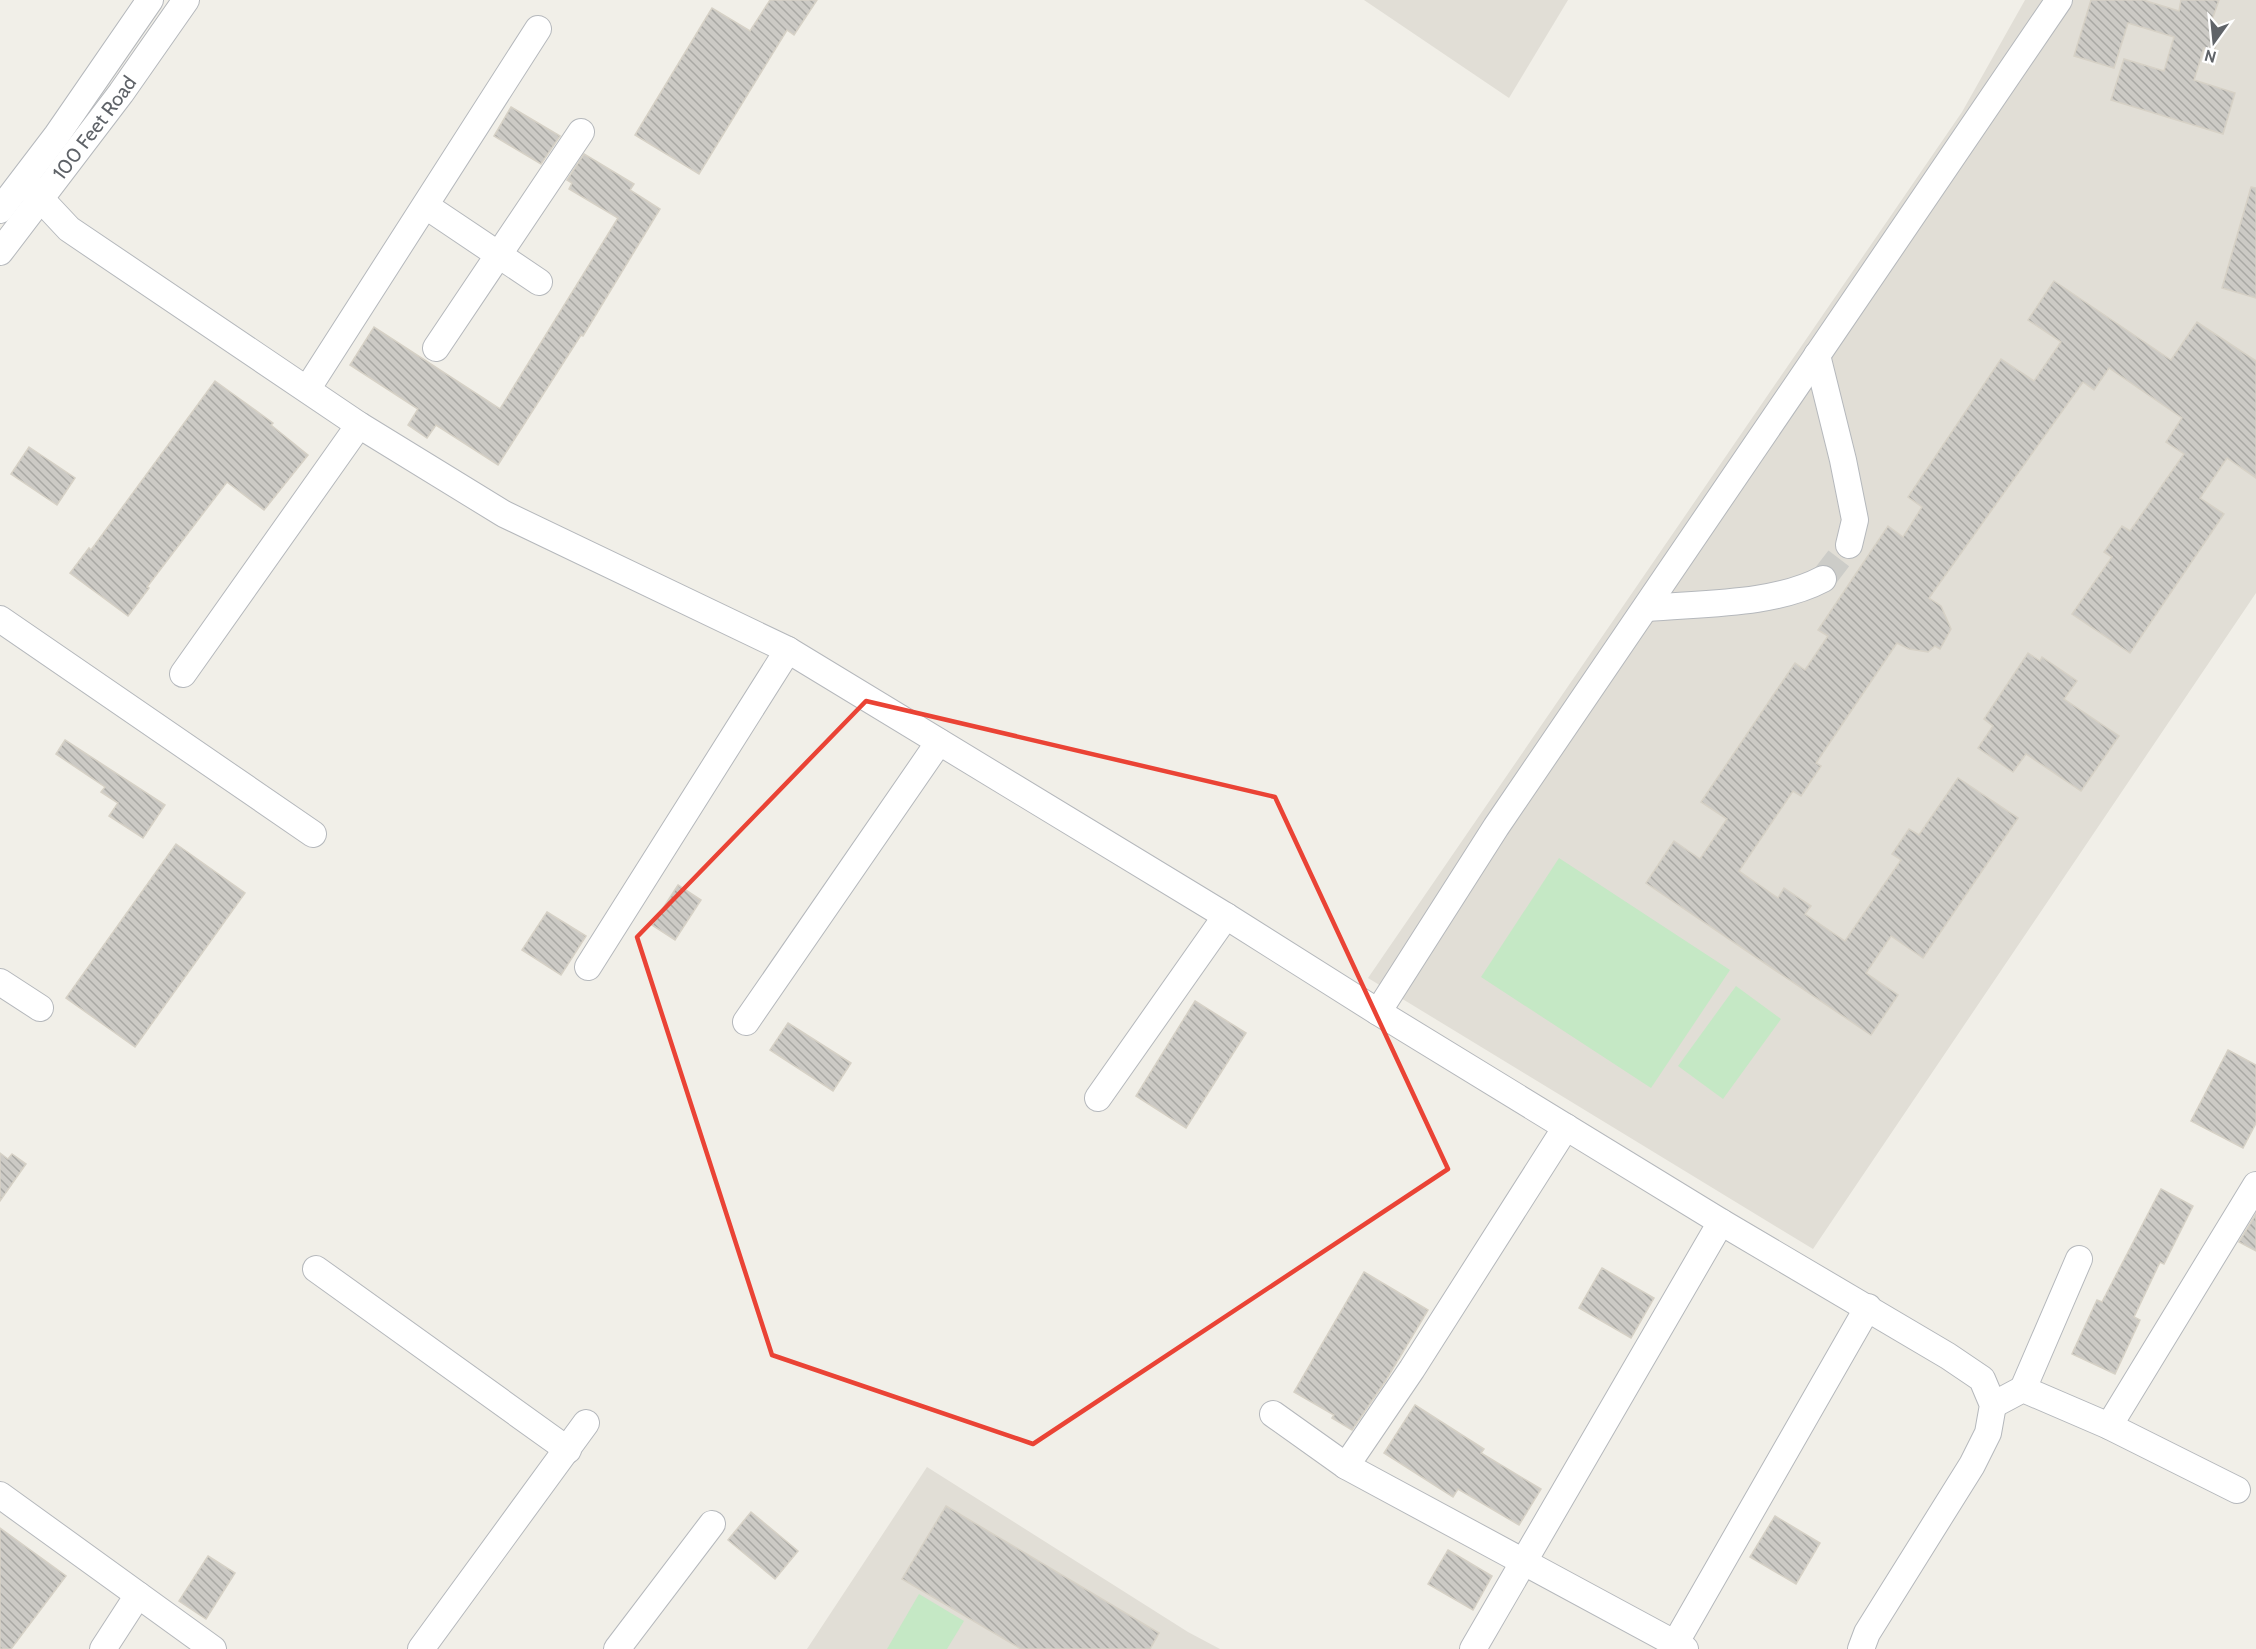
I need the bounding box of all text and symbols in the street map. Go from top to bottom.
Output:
north arrow [2184,12,2244,72]
text: N [2202,45,2218,67]
street label: 100 Feet Road [47,71,141,184]

